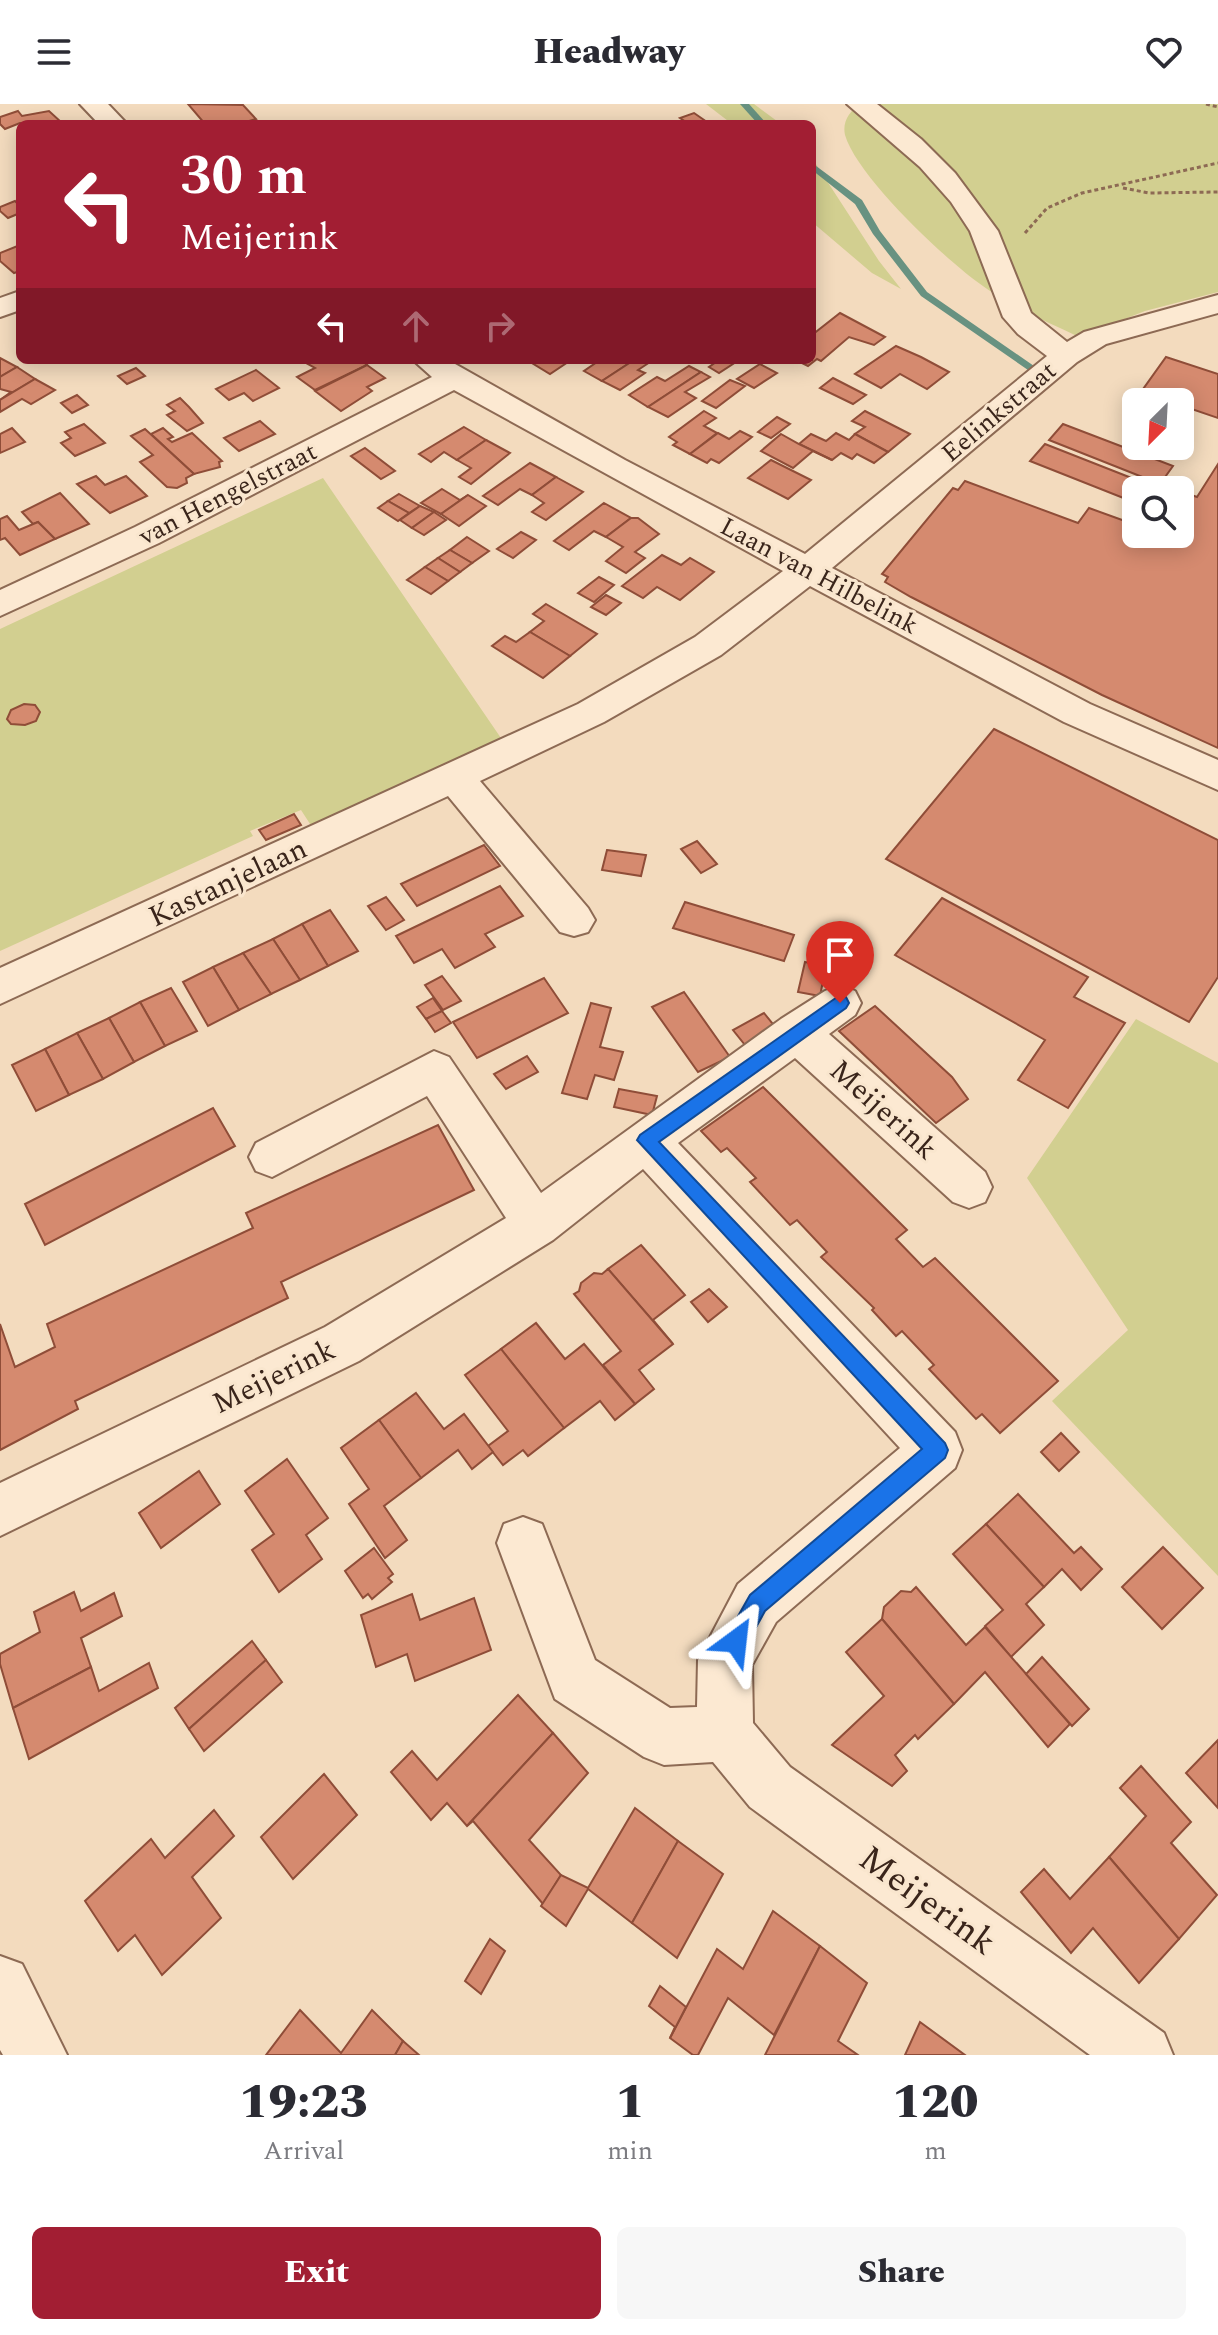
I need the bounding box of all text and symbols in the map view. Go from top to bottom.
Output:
text: Headway [533,25,685,80]
icon: menu [32,30,76,74]
icon: heart [1142,30,1186,74]
text: 30 m [180,134,307,219]
icon: left [48,152,152,256]
text: Meijerink [180,211,339,266]
icon: left [310,304,354,348]
icon: ahead [394,304,438,348]
icon: right [478,304,522,348]
street label: Eelinkstraat [932,352,1066,472]
north arrow [1122,388,1194,460]
map controls [1122,388,1194,548]
street label: van Hengelstraat [131,432,324,557]
button: search [1122,476,1194,548]
street label: Laan van Hilbelink [713,507,925,645]
street label: Kastanjelaan [141,826,315,940]
pin [806,921,874,1003]
icon: arrive [818,933,862,977]
street label: Meijerink [819,1049,947,1171]
street label: Meijerink [205,1327,343,1427]
position arrow [694,1599,778,1683]
street label: Meijerink [847,1832,1007,1970]
text: 19:23 [239,2066,368,2139]
text: 1 [616,2066,645,2139]
text: 120 [892,2066,979,2139]
text: Arrival [263,2131,344,2171]
text: min [607,2131,653,2171]
text: m [924,2131,947,2171]
button: Exit [32,2227,601,2319]
button: Share [617,2227,1186,2319]

